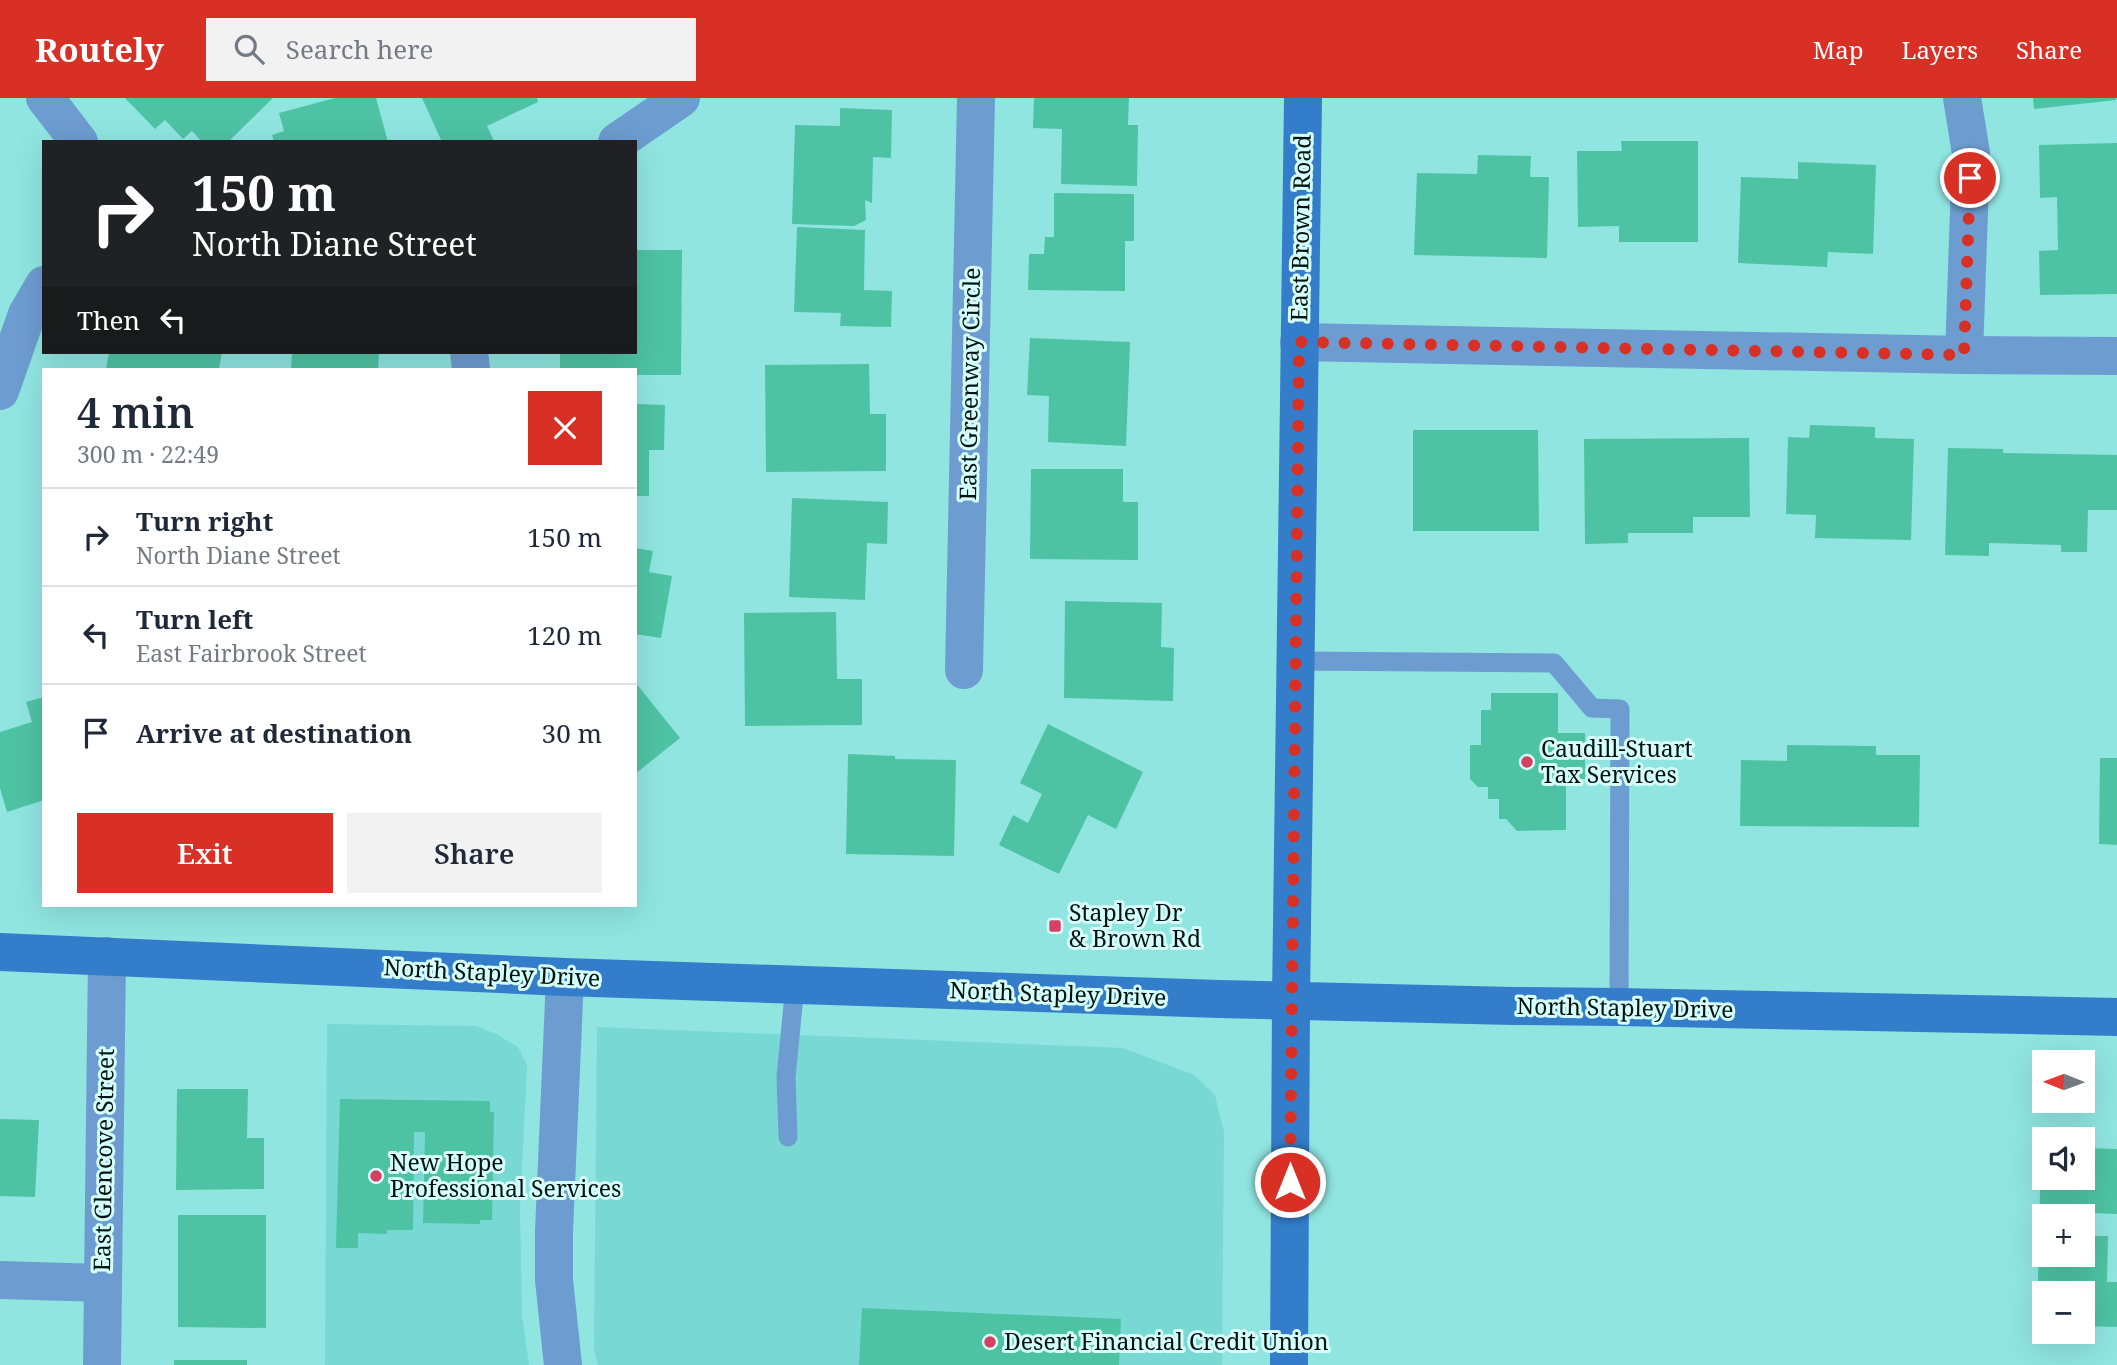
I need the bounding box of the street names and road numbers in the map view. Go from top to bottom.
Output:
street label: East Brown Road [1282,134,1318,322]
street label: East Greenway Circle [951,267,987,501]
street label: North Stapley Drive [383,950,601,994]
street label: North Stapley Drive [949,973,1167,1013]
street label: North Stapley Drive [1516,989,1734,1025]
street label: East Glencove Street [85,1048,121,1272]

